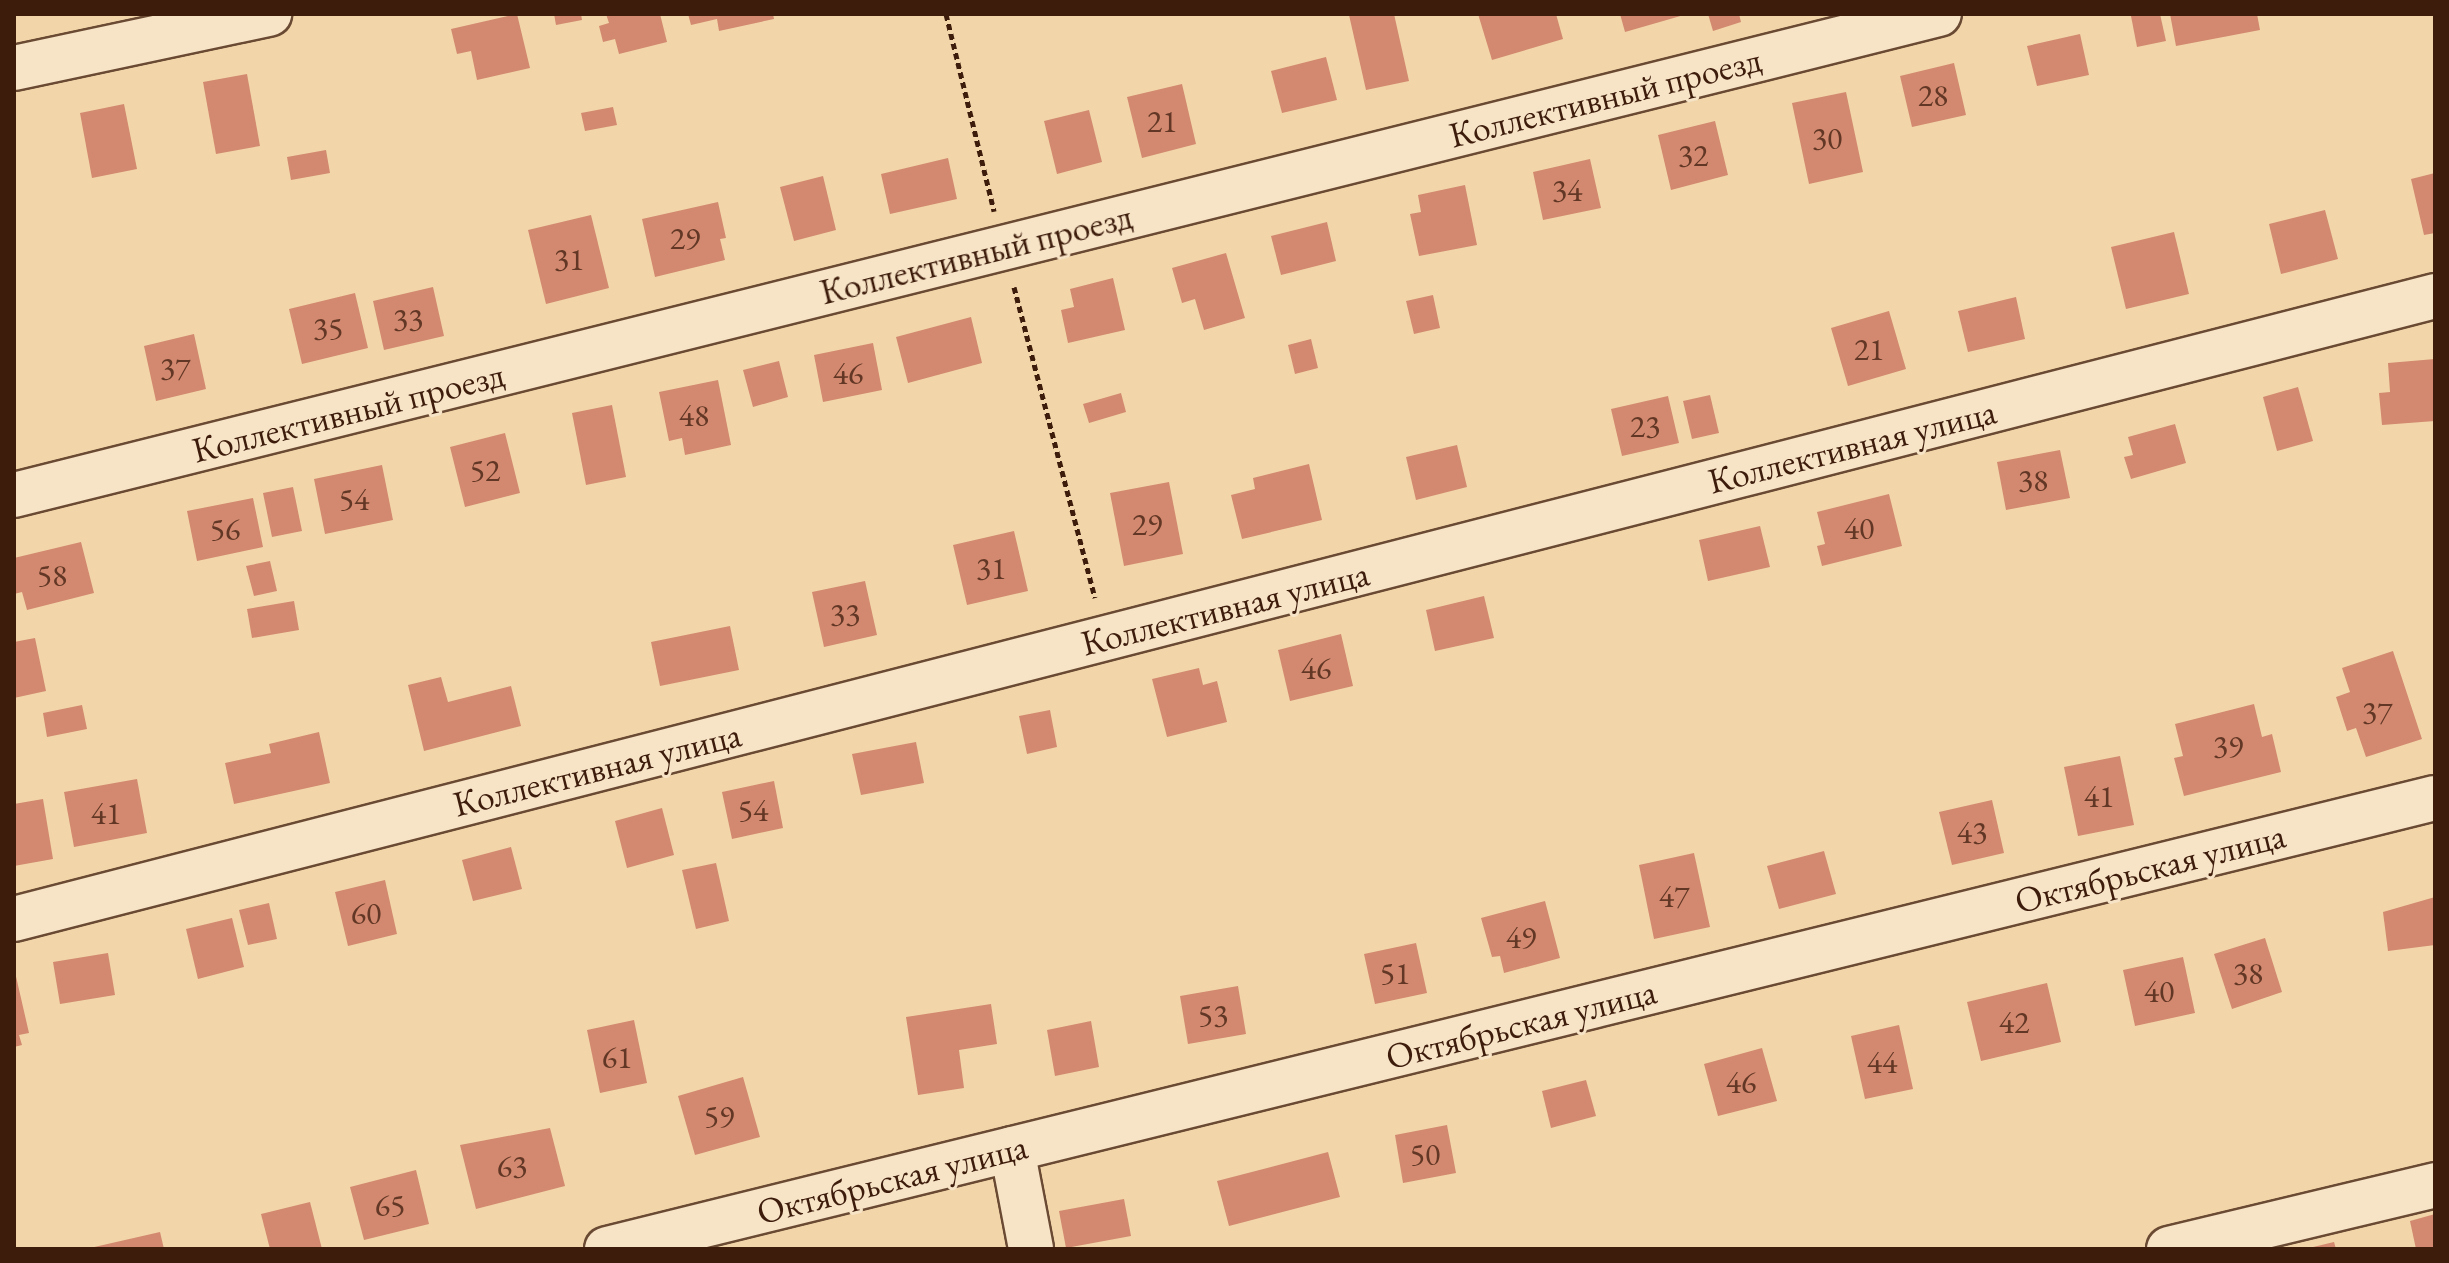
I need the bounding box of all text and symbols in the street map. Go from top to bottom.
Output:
street label: Коллективный проезд [1444,37,1766,157]
house number: 28 [1918,76,1948,114]
house number: 21 [1147,102,1177,140]
house number: 30 [1812,119,1842,157]
house number: 32 [1678,136,1708,174]
house number: 34 [1552,171,1582,209]
street label: Коллективный проезд [815,194,1137,314]
house number: 29 [670,219,700,257]
house number: 31 [554,240,584,278]
house number: 33 [393,300,423,338]
house number: 35 [313,309,343,347]
house number: 21 [1854,330,1884,368]
house number: 37 [160,349,190,387]
street label: Коллективный проезд [187,352,509,472]
house number: 46 [833,354,863,392]
street label: Коллективная улица [1703,389,2001,503]
house number: 48 [679,396,709,434]
house number: 23 [1630,407,1660,445]
house number: 52 [470,451,500,489]
house number: 38 [2018,461,2048,499]
house number: 54 [339,480,369,518]
house number: 29 [1132,505,1162,543]
house number: 40 [1844,509,1874,547]
house number: 56 [210,510,240,548]
house number: 31 [976,549,1006,587]
street label: Коллективная улица [1076,551,1374,665]
house number: 58 [37,556,67,594]
house number: 33 [830,595,860,633]
house number: 46 [1301,649,1331,687]
house number: 37 [2362,693,2392,731]
street label: Коллективная улица [448,712,746,826]
house number: 39 [2213,727,2243,765]
house number: 41 [2084,777,2114,815]
house number: 54 [738,791,768,829]
house number: 41 [91,794,121,832]
house number: 43 [1957,813,1987,851]
street label: Октябрьская улица [2010,813,2290,923]
house number: 47 [1659,877,1689,915]
house number: 60 [351,894,381,932]
house number: 49 [1506,918,1536,956]
house number: 51 [1380,954,1410,992]
house number: 38 [2233,954,2263,992]
street label: Октябрьская улица [1381,969,1661,1079]
house number: 40 [2144,972,2174,1010]
house number: 53 [1198,996,1228,1034]
house number: 42 [1999,1003,2029,1041]
house number: 61 [602,1038,632,1076]
house number: 44 [1867,1043,1897,1081]
house number: 46 [1726,1063,1756,1101]
house number: 59 [704,1097,734,1135]
street label: Октябрьская улица [752,1124,1032,1234]
house number: 50 [1410,1135,1440,1173]
house number: 63 [497,1147,527,1185]
house number: 65 [375,1186,405,1224]

